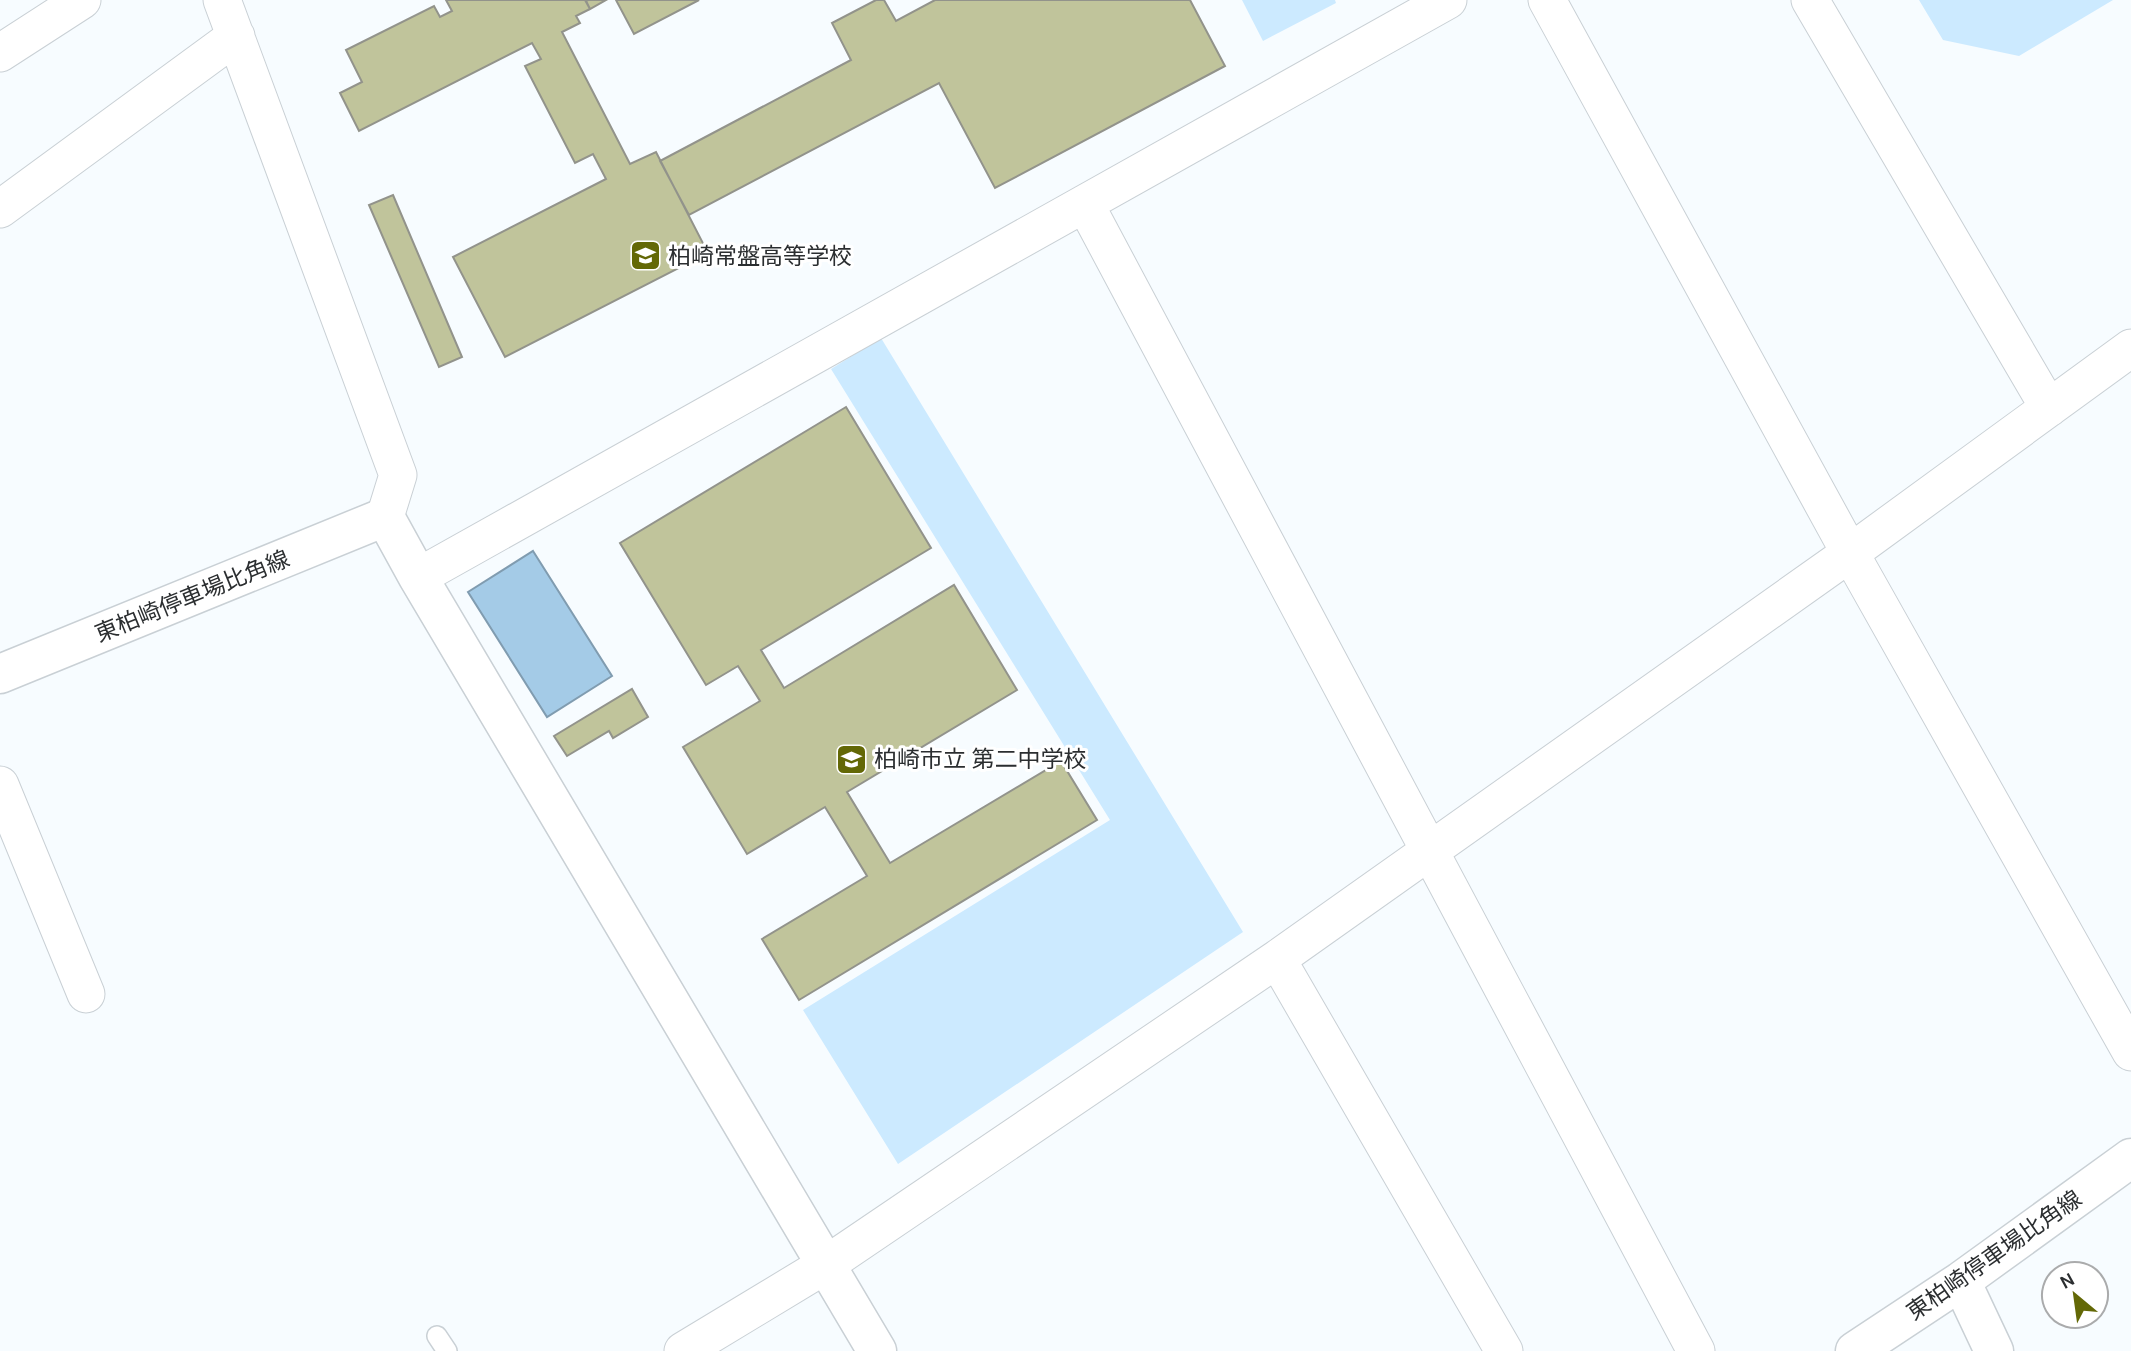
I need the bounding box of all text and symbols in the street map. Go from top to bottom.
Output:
school or university icon: 柏崎常盤高等学校 [628,239,662,273]
place label: 柏崎常盤高等学校 [668,243,852,270]
street label: 東柏崎停車場比角線 [91,545,293,648]
school or university icon: 柏崎市立 第二中学校 [834,742,868,776]
place label: 柏崎市立 第二中学校 [874,746,1086,773]
street label: 東柏崎停車場比角線 [1902,1185,2087,1326]
north arrow [2040,1260,2110,1330]
text: N [2056,1268,2079,1294]

